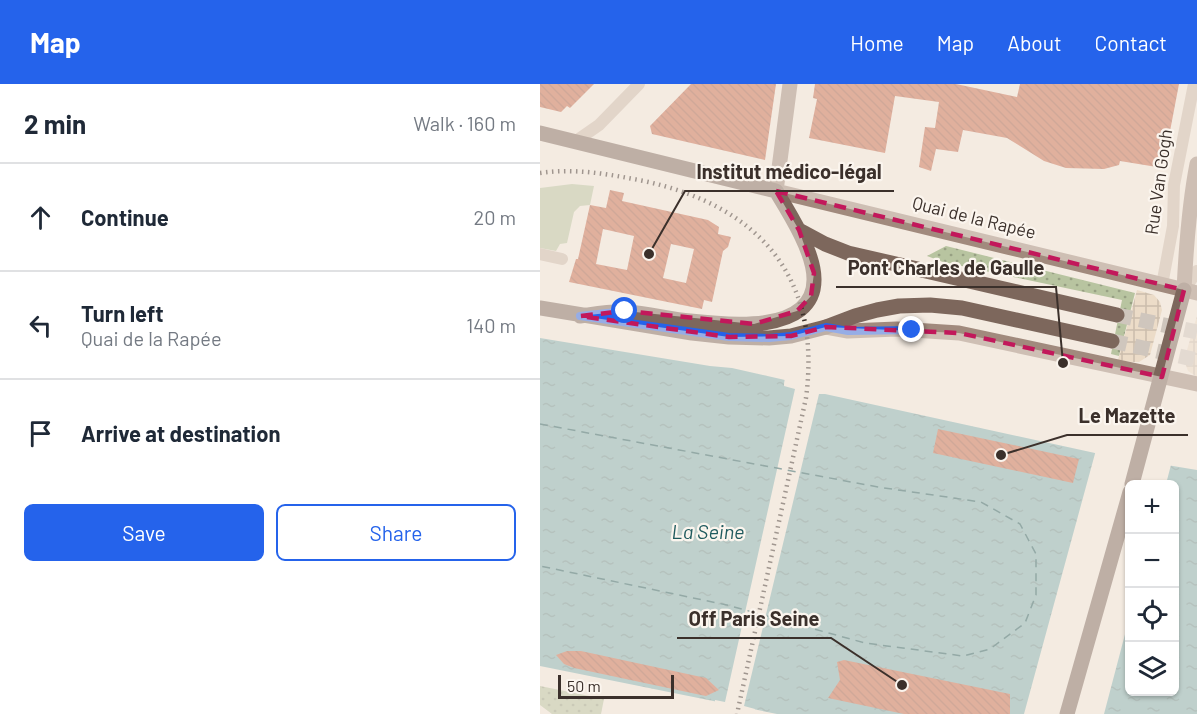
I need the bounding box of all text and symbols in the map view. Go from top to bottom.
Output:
text: Map [30,25,81,59]
text: Home [850,30,904,55]
text: Map [937,30,974,55]
text: About [1007,30,1062,55]
text: Contact [1095,30,1167,55]
text: 2 min [24,108,86,139]
text: Walk · 160 m [413,111,516,135]
street label: Rue Van Gogh [1140,128,1176,236]
callout: Institut médico-légal [685,153,894,191]
text: Institut médico-légal [696,159,882,183]
street label: Quai de la Rapée [910,191,1038,243]
icon: ahead [24,201,57,234]
text: Continue [81,204,169,230]
text: 20 m [473,205,516,229]
callout: Pont Charles de Gaulle [836,249,1056,287]
text: Pont Charles de Gaulle [848,255,1044,279]
route start [611,297,637,323]
text: Turn left [81,300,164,326]
icon: left [24,309,57,342]
text: 140 m [466,313,516,337]
route end [898,316,924,342]
text: Quai de la Rapée [81,326,222,350]
callout: Le Mazette [1067,397,1188,435]
text: Le Mazette [1078,403,1176,427]
icon: arrive [24,417,57,450]
text: Arrive at destination [81,420,280,446]
map controls [1125,480,1179,696]
button: + [1125,480,1179,534]
button: Save [24,504,264,561]
button: Share [276,504,516,561]
water label: La Seine [672,519,744,543]
button: − [1125,534,1179,588]
button: locate [1125,588,1179,642]
callout: Off Paris Seine [677,600,831,638]
text: Off Paris Seine [689,606,819,630]
button: layers [1125,642,1179,696]
scale bar [558,672,674,700]
text: 50 m [567,676,601,695]

